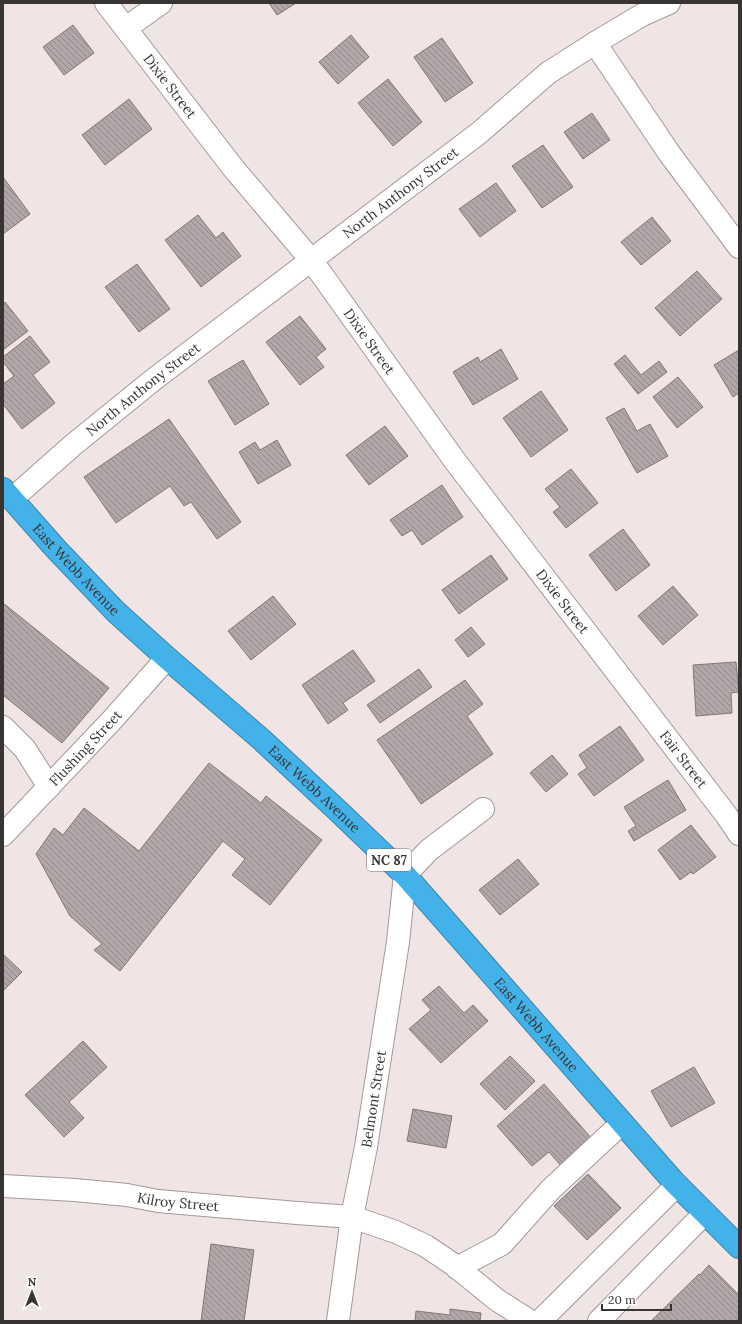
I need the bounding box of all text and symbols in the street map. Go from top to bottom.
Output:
street label: Dixie Street [140,50,201,122]
street label: North Anthony Street [339,142,462,242]
street label: Dixie Street [340,305,399,378]
street label: North Anthony Street [82,338,204,440]
street label: East Webb Avenue [29,520,124,620]
street label: Dixie Street [532,565,593,638]
street label: Flushing Street [45,706,126,790]
street label: Fair Street [656,727,712,792]
street label: East Webb Avenue [264,741,365,837]
road number: NC 87 [367,849,411,871]
street label: East Webb Avenue [490,974,583,1076]
street label: Belmont Street [357,1048,390,1149]
street label: Kilroy Street [136,1188,220,1215]
north arrow [12,1272,52,1312]
text: N [28,1275,37,1289]
scale bar [602,1286,671,1312]
text: 20 m [608,1292,636,1307]

